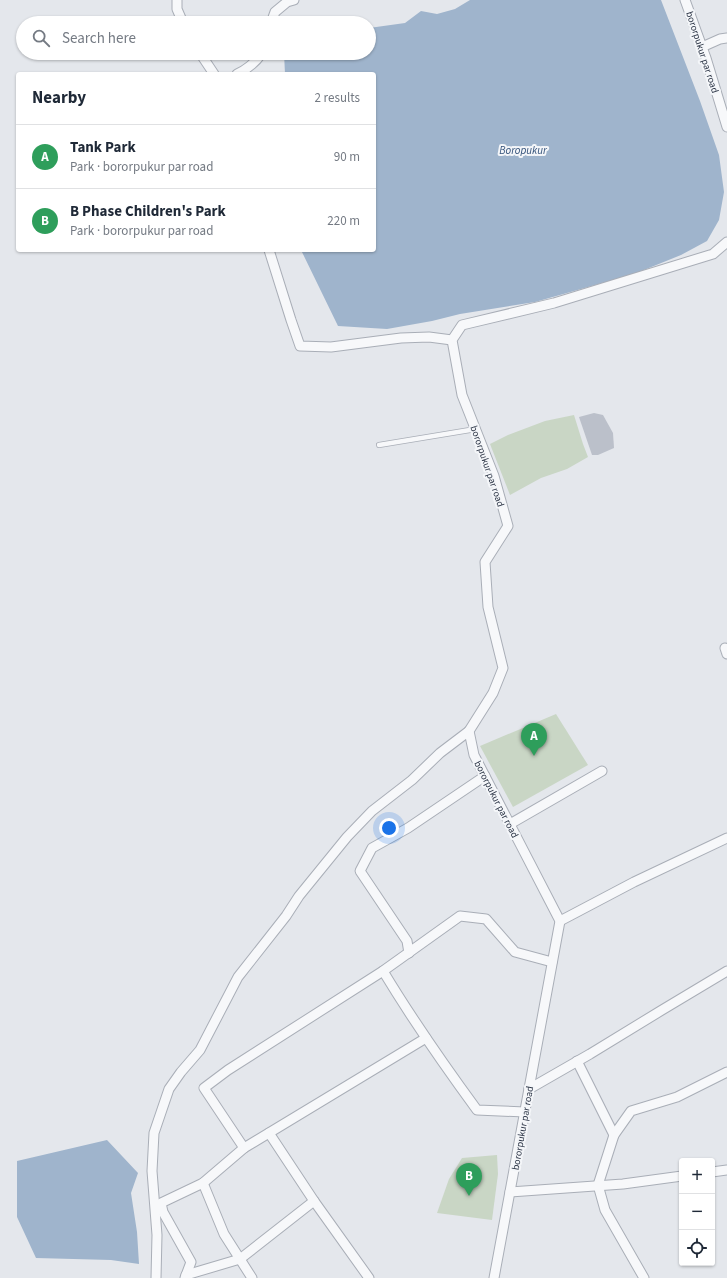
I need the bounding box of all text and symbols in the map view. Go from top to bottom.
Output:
street label: bororpukur par road [682,10,722,95]
search box [16,16,376,60]
icon: search [30,27,52,49]
text: Search here [62,28,136,49]
text: Nearby [32,86,86,110]
text: 2 results [315,89,360,107]
text: Tank Park [70,137,136,158]
water label: Boropukur [499,143,548,158]
text: A [41,148,49,166]
text: 90 m [334,148,360,166]
text: Park · bororpukur par road [70,158,213,176]
text: B Phase Children's Park [70,201,226,222]
text: B [41,212,49,230]
text: 220 m [327,212,360,230]
text: Park · bororpukur par road [70,222,213,240]
street label: bororpukur par road [467,424,508,509]
pin: A [521,723,547,756]
street label: bororpukur par road [471,758,522,841]
your location [379,818,399,838]
street label: bororpukur par road [509,1085,537,1171]
map controls [679,1158,715,1266]
button: + [679,1158,715,1194]
pin: B [456,1163,482,1196]
button: − [679,1194,715,1230]
button: locate [679,1230,715,1266]

